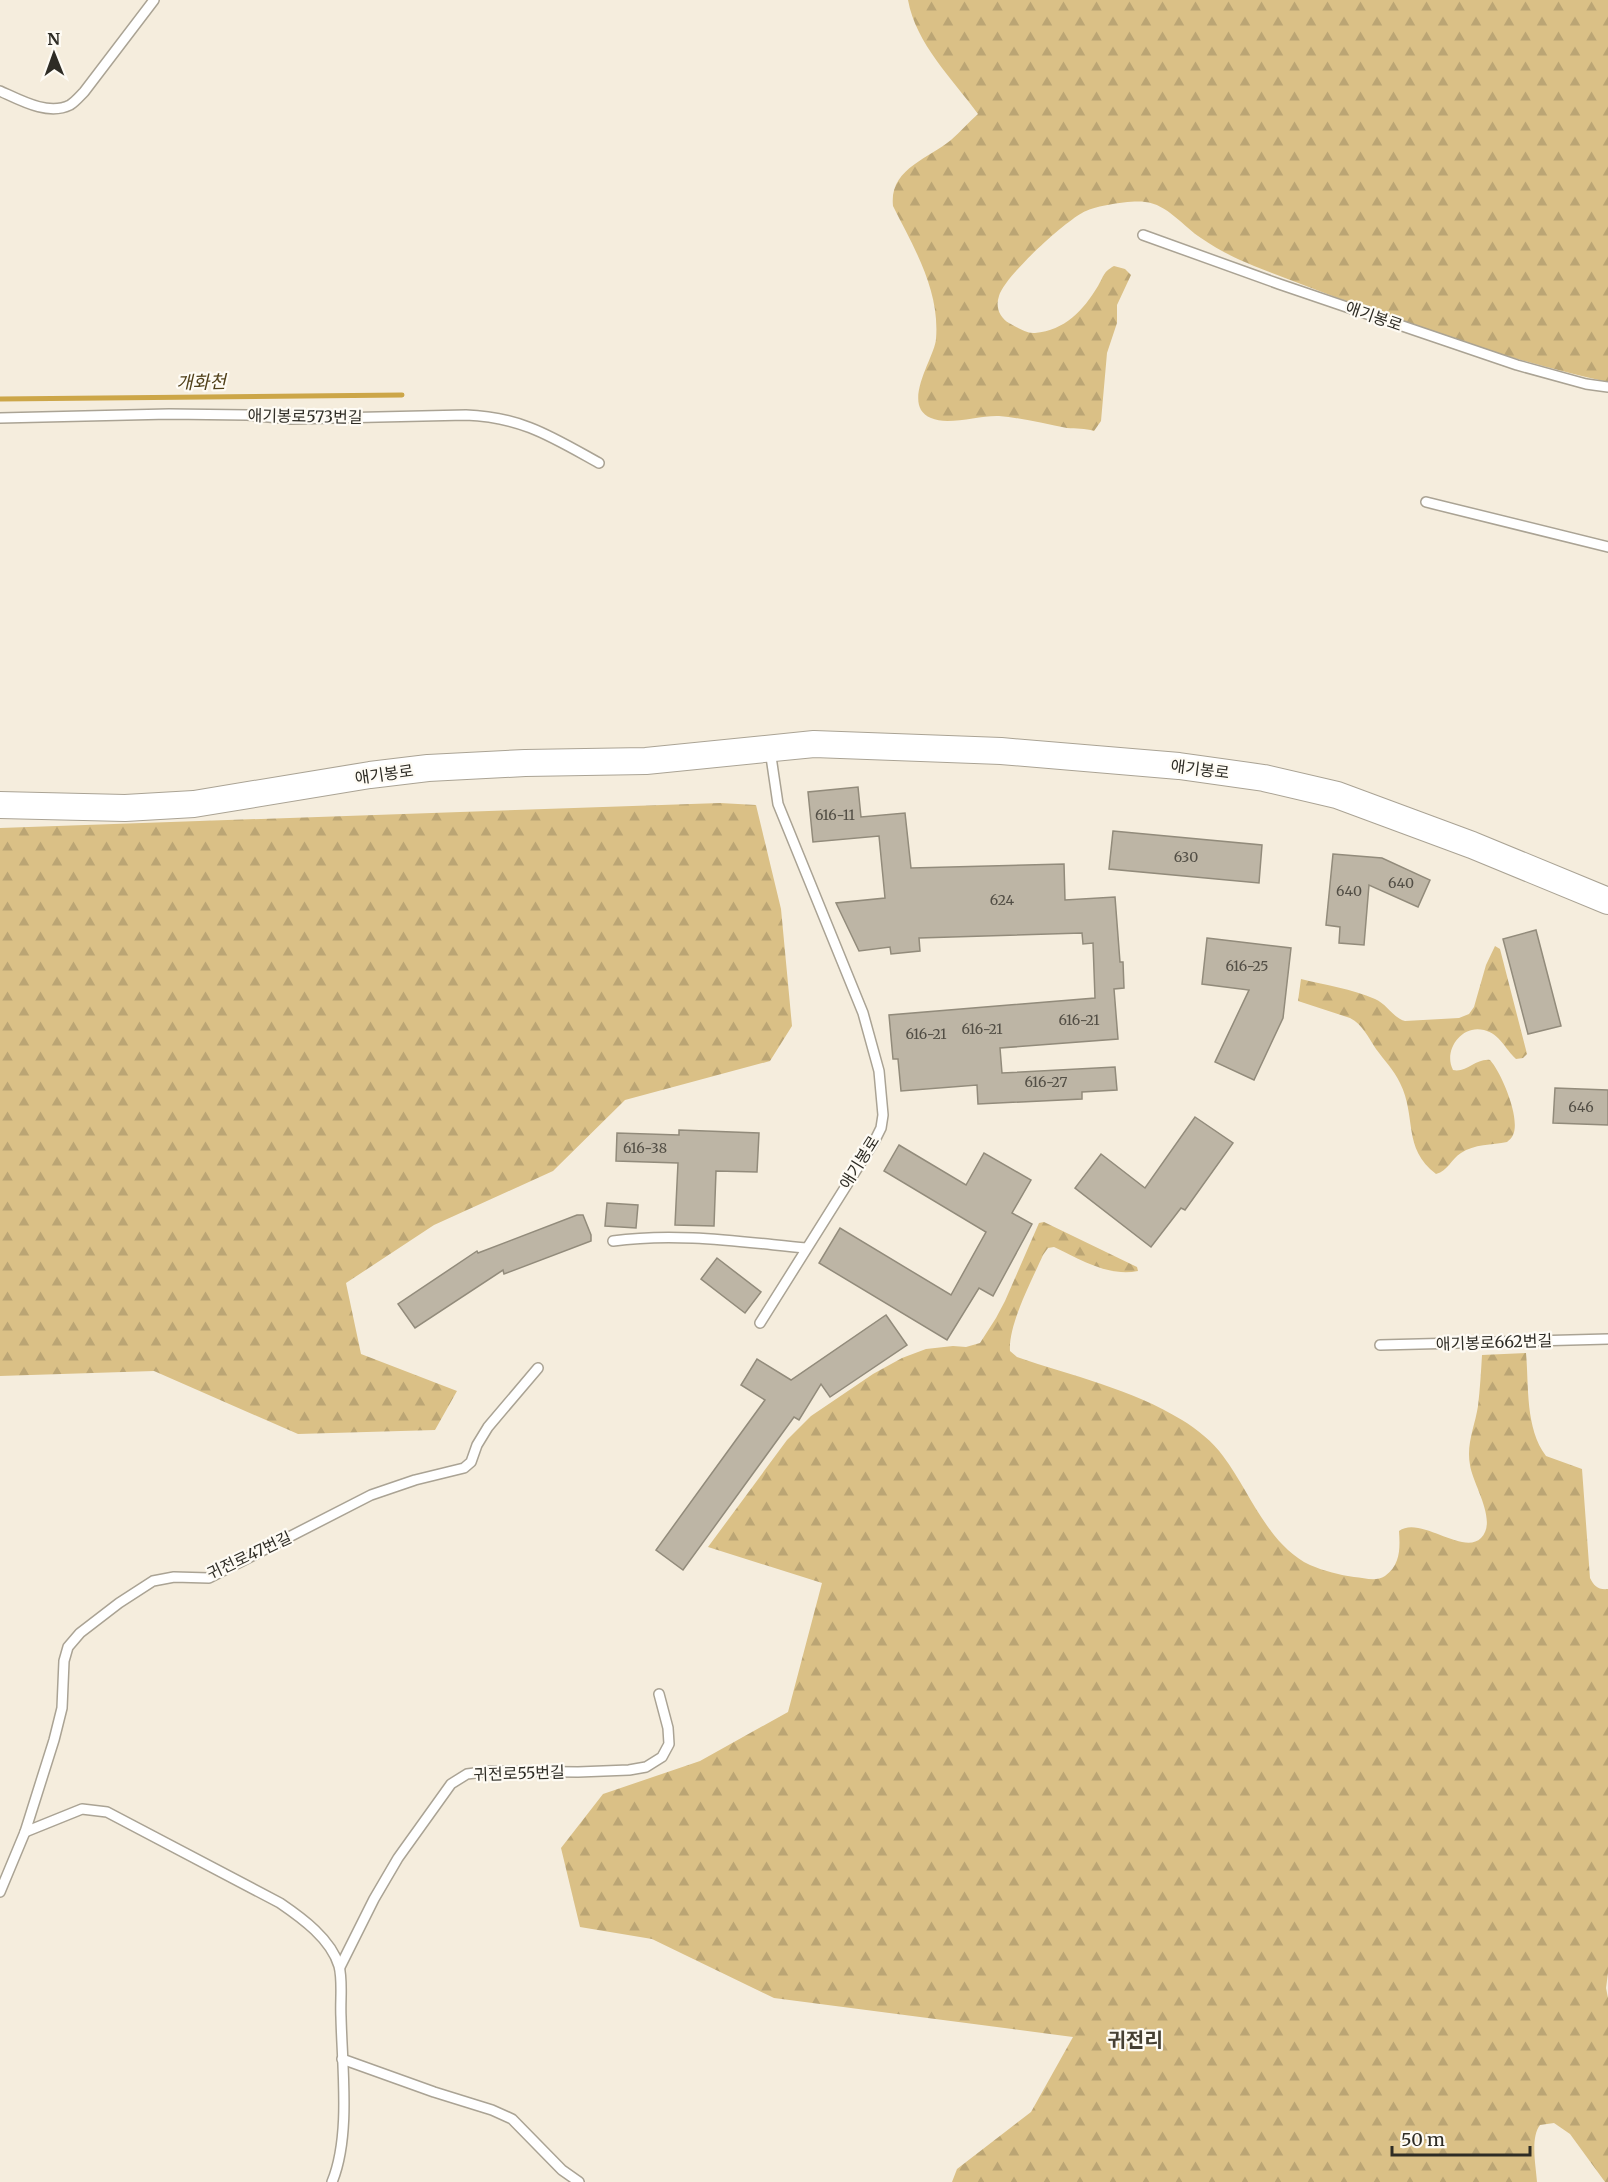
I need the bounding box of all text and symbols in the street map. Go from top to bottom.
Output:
north arrow [24,24,84,84]
text: N [47,29,61,49]
street label: 애기봉로 [1343,297,1405,335]
water label: 개화천 [176,370,228,394]
street label: 애기봉로573번길 [247,405,363,427]
street label: 애기봉로 [1170,755,1231,783]
street label: 애기봉로 [353,760,415,788]
house number: 616-11 [815,806,855,824]
house number: 630 [1174,848,1198,866]
house number: 640 [1388,874,1414,892]
house number: 640 [1336,882,1362,900]
house number: 624 [990,891,1015,909]
house number: 616-25 [1226,957,1268,975]
house number: 616-21 [1058,1011,1100,1029]
house number: 616-21 [961,1020,1003,1038]
house number: 616-21 [905,1025,947,1043]
house number: 616-27 [1025,1073,1067,1091]
house number: 646 [1568,1098,1594,1116]
street label: 애기봉로 [835,1132,883,1192]
house number: 616-38 [623,1139,667,1157]
street label: 애기봉로662번길 [1435,1330,1553,1354]
street label: 귀전로47번길 [204,1527,294,1583]
street label: 귀전로55번길 [473,1761,565,1785]
district label: 귀전리 [1107,2027,1163,2052]
scale bar [1392,2119,1530,2157]
text: 50 m [1401,2128,1445,2151]

